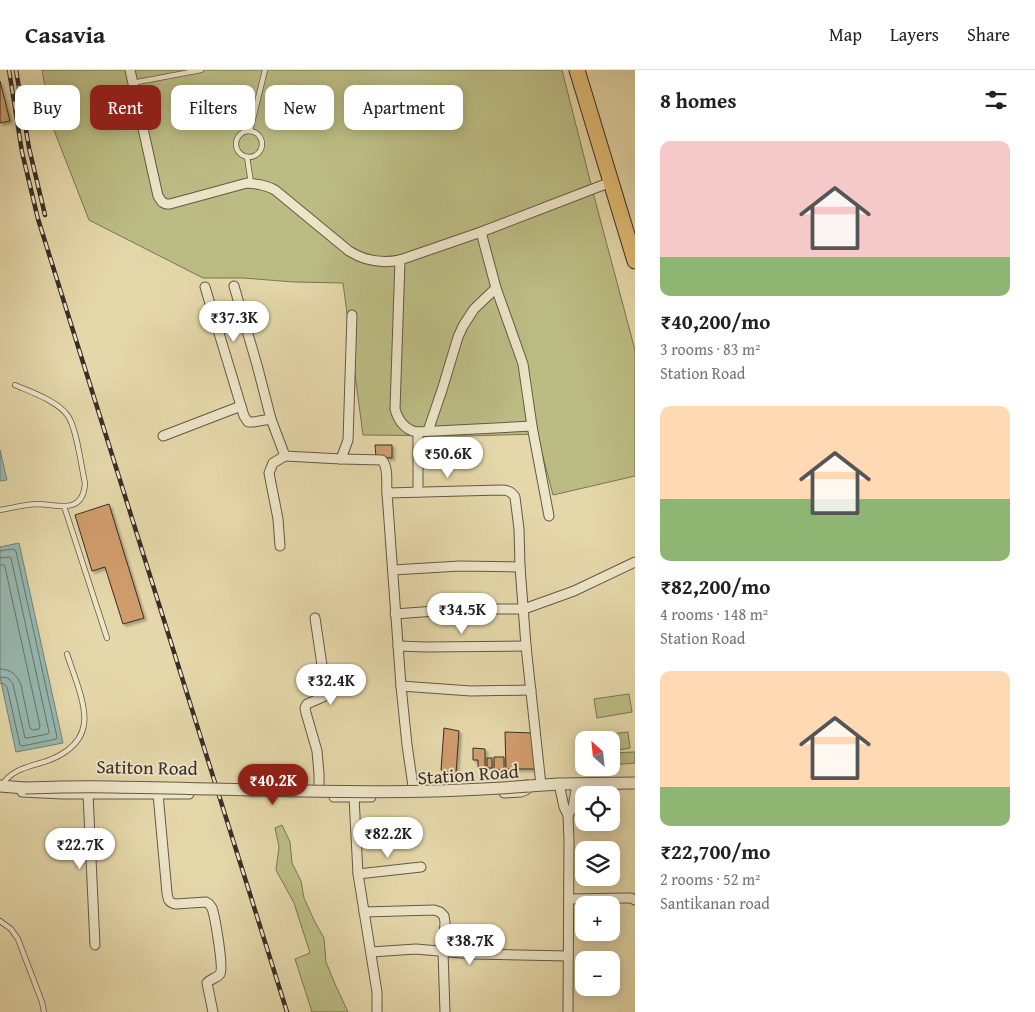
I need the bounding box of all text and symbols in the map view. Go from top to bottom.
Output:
text: Casavia [25,17,105,52]
text: Map [829,21,862,48]
text: Layers [890,21,939,48]
text: Share [967,21,1010,48]
chip: Buy [15,85,80,130]
chip: Rent [90,85,161,130]
chip: Filters [171,85,255,130]
chip: New [265,85,334,130]
chip: Apartment [344,85,463,130]
text: 8 homes [660,85,736,116]
icon: filters [982,86,1010,114]
icon: home [790,173,880,263]
pin: ₹37.3K [193,300,275,343]
text: ₹37.3K [210,305,258,329]
text: ₹40,200/mo [660,306,770,337]
text: 3 rooms · 83 m² [660,337,760,361]
text: Station Road [660,361,745,385]
pin: ₹50.6K [407,436,489,479]
icon: home [790,438,880,528]
text: ₹50.6K [424,441,472,465]
text: ₹82,200/mo [660,571,770,602]
pin: ₹34.5K [421,592,503,635]
text: ₹34.5K [438,597,486,621]
text: 4 rooms · 148 m² [660,602,768,626]
text: Station Road [660,626,745,650]
pin: ₹32.4K [290,664,372,706]
text: ₹32.4K [307,668,355,692]
icon: home [790,703,880,793]
north arrow [575,731,620,776]
map controls [575,731,620,996]
street label: Satiton Road [96,752,199,782]
street label: Station Road [416,756,520,791]
pin: ₹40.2K [232,764,314,806]
text: ₹40.2K [249,768,297,792]
button: locate [575,786,620,831]
pin: ₹82.2K [347,816,429,859]
text: ₹82.2K [364,821,412,845]
pin: ₹22.7K [39,828,121,870]
text: ₹22.7K [56,832,104,856]
text: ₹22,700/mo [660,836,770,867]
button: layers [575,841,620,886]
text: 2 rooms · 52 m² [660,867,760,891]
text: Santikanan road [660,891,770,915]
button: + [575,896,620,941]
pin: ₹38.7K [429,924,511,966]
text: ₹38.7K [446,928,494,952]
button: − [575,951,620,996]

